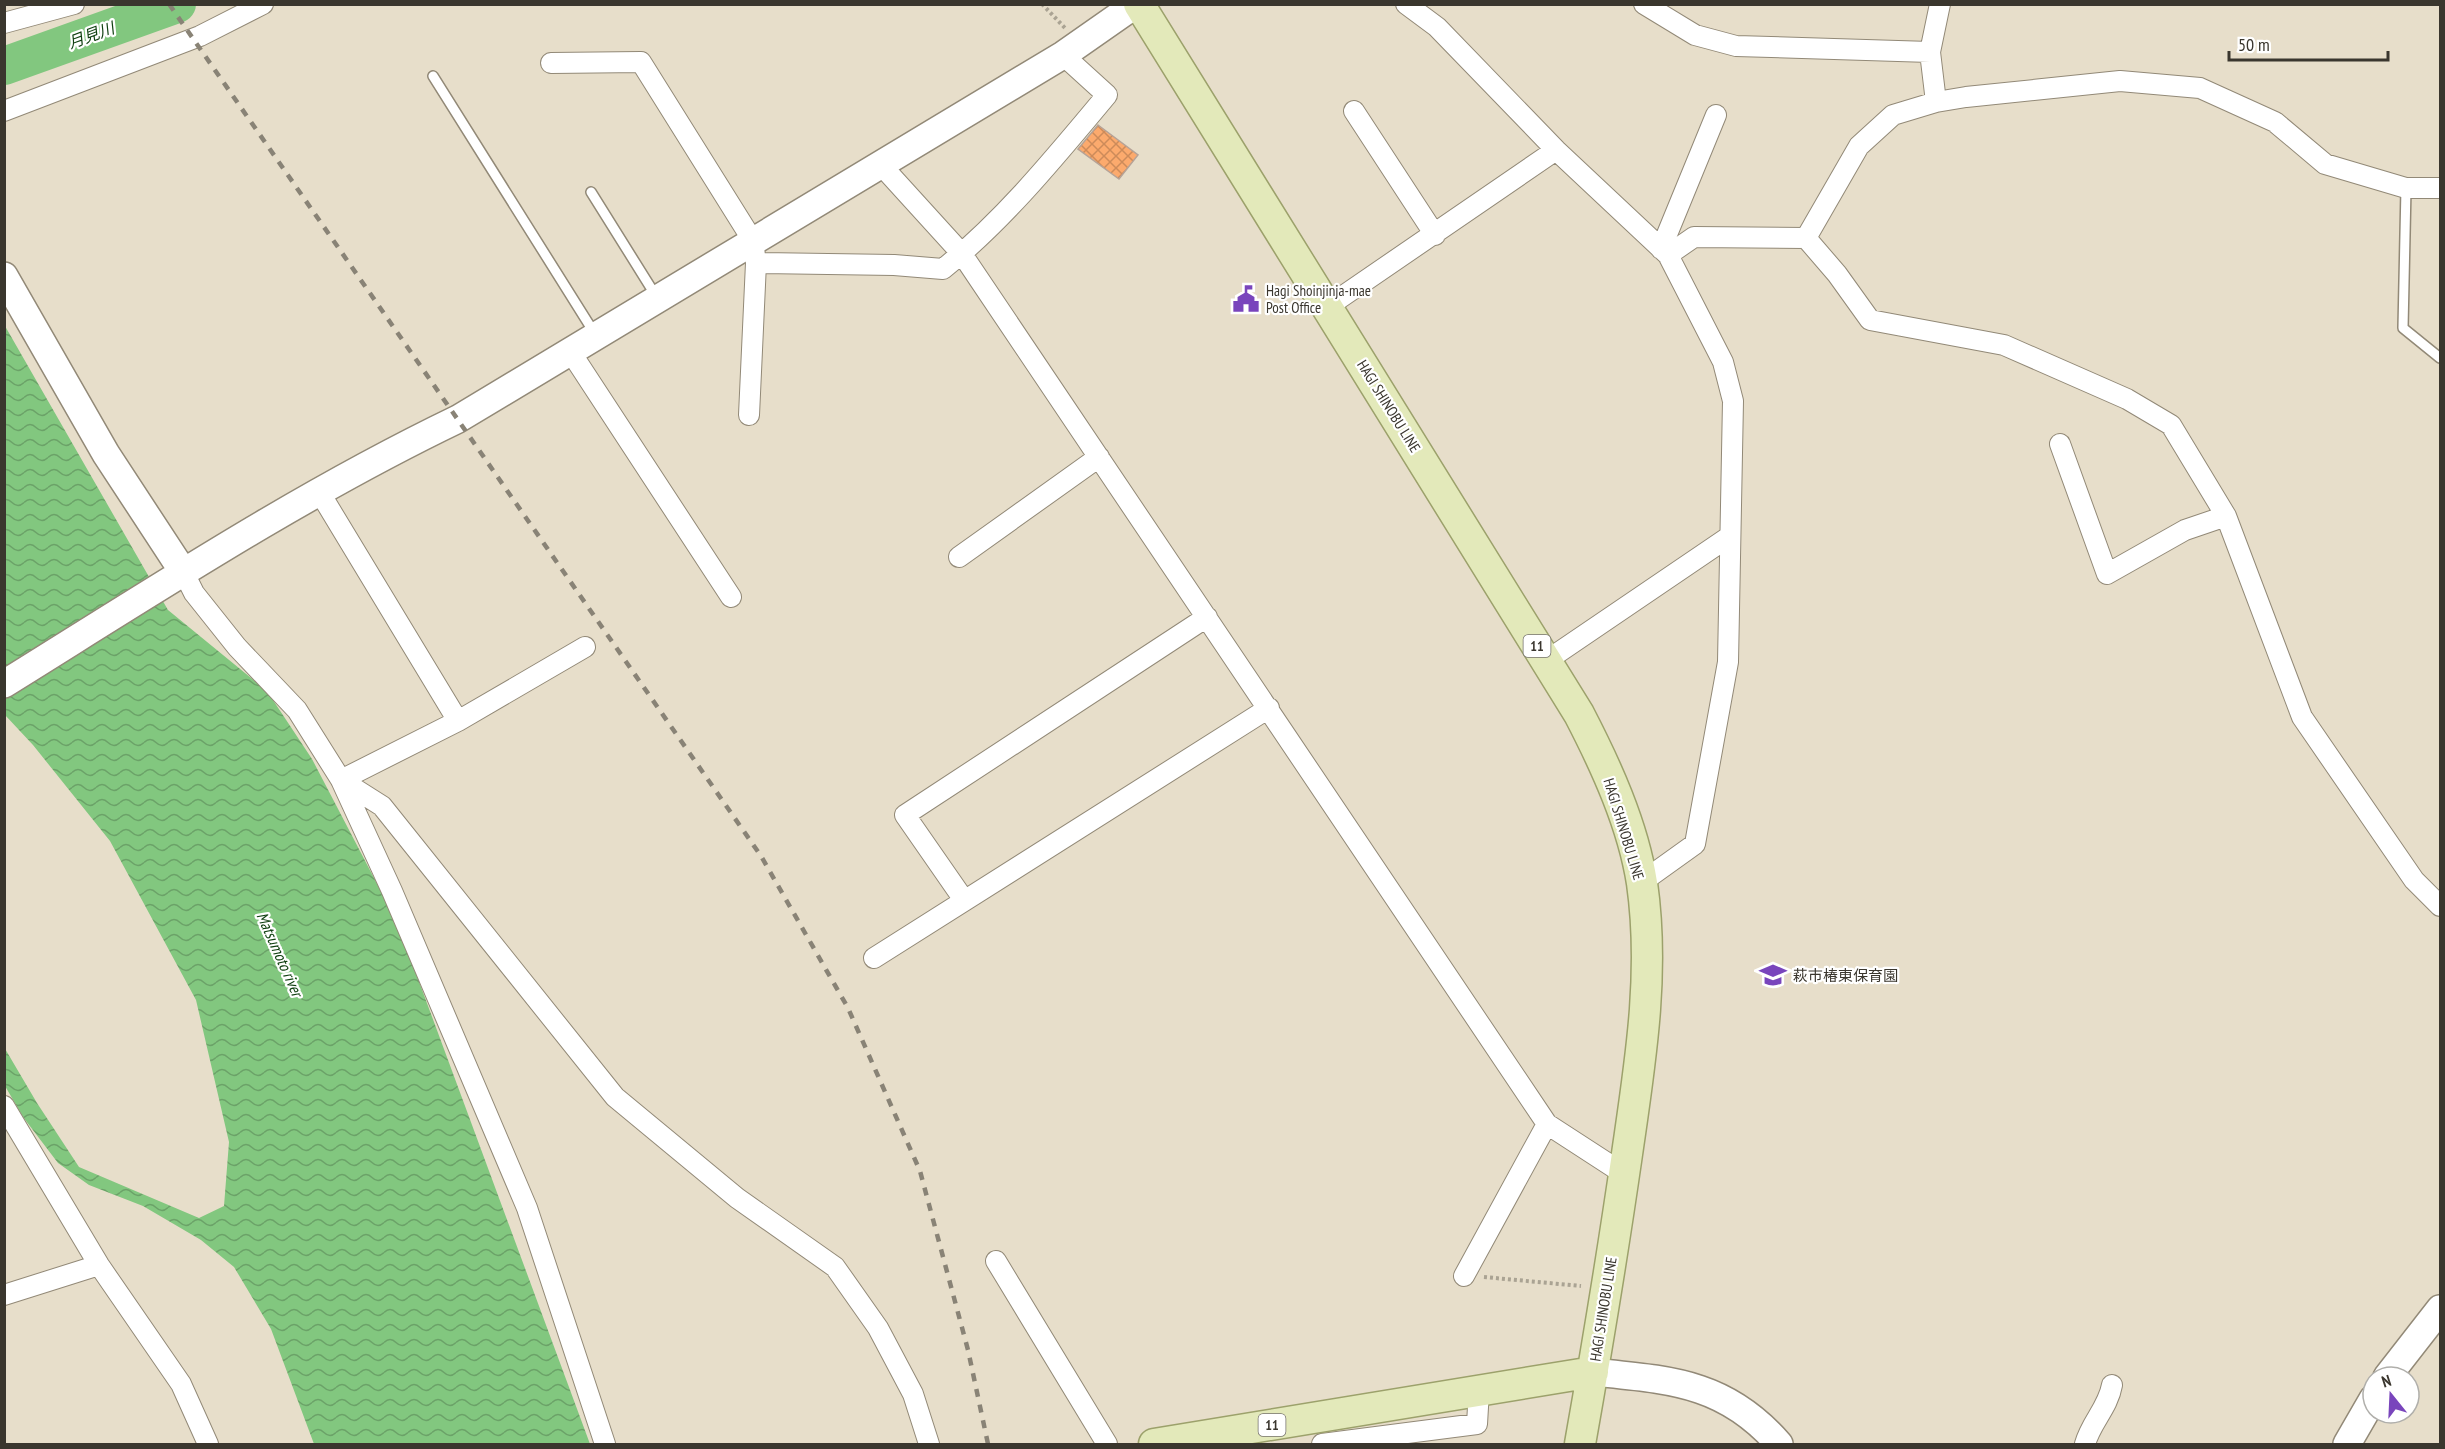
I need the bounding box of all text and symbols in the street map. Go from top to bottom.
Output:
water label: 月見川 [65,17,119,53]
scale bar [2229,24,2388,62]
text: 50 m [2238,33,2270,56]
place label: Hagi Shoinjinja-mae Post Office [1266,281,1371,317]
public building icon: Hagi Shoinjinja-mae Post Office [1231,284,1261,314]
street label: HAGI SHINOBU LINE [1353,356,1425,456]
road number: 11 [1524,635,1550,657]
street label: HAGI SHINOBU LINE [1600,776,1648,882]
water label: Matsumoto river [252,909,309,1002]
school or university icon: 萩市椿東保育園 [1758,960,1788,990]
place label: 萩市椿東保育園 [1793,966,1898,985]
street label: HAGI SHINOBU LINE [1585,1255,1621,1363]
north arrow [2361,1365,2421,1425]
text: N [2379,1370,2394,1392]
road number: 11 [1258,1414,1286,1436]

